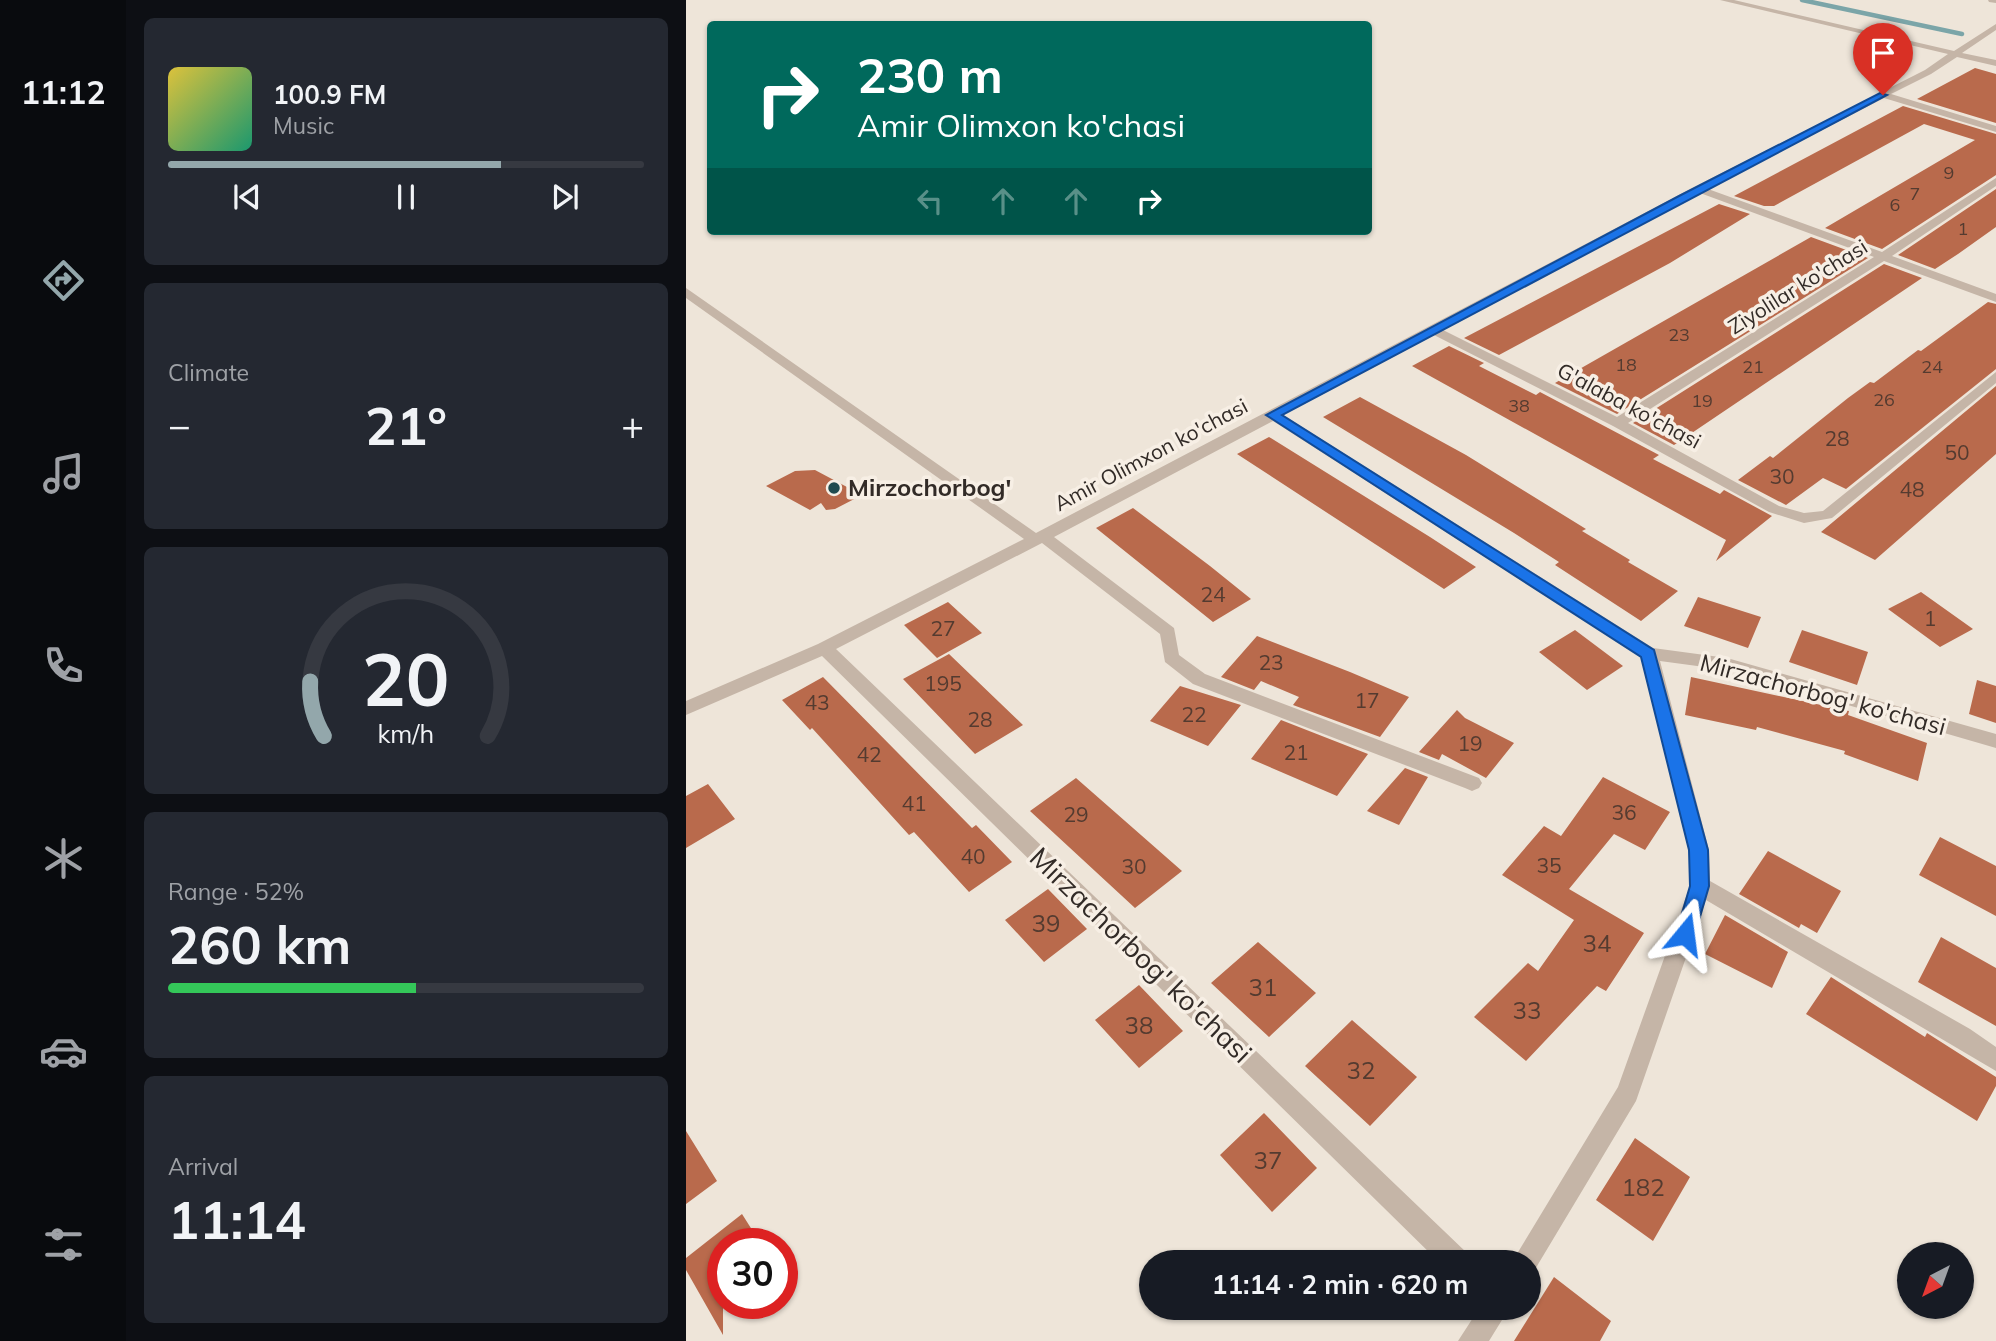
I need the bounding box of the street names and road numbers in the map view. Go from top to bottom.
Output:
street label: Ziyolilar ko'chasi [1723,233,1872,339]
street label: G'alaba ko'chasi [1553,356,1706,454]
street label: Amir Olimxon ko'chasi [1049,392,1252,516]
street label: Mirzachorbog' ko'chasi [1697,647,1949,741]
street label: Mirzachorbog' ko'chasi [1023,839,1260,1070]

